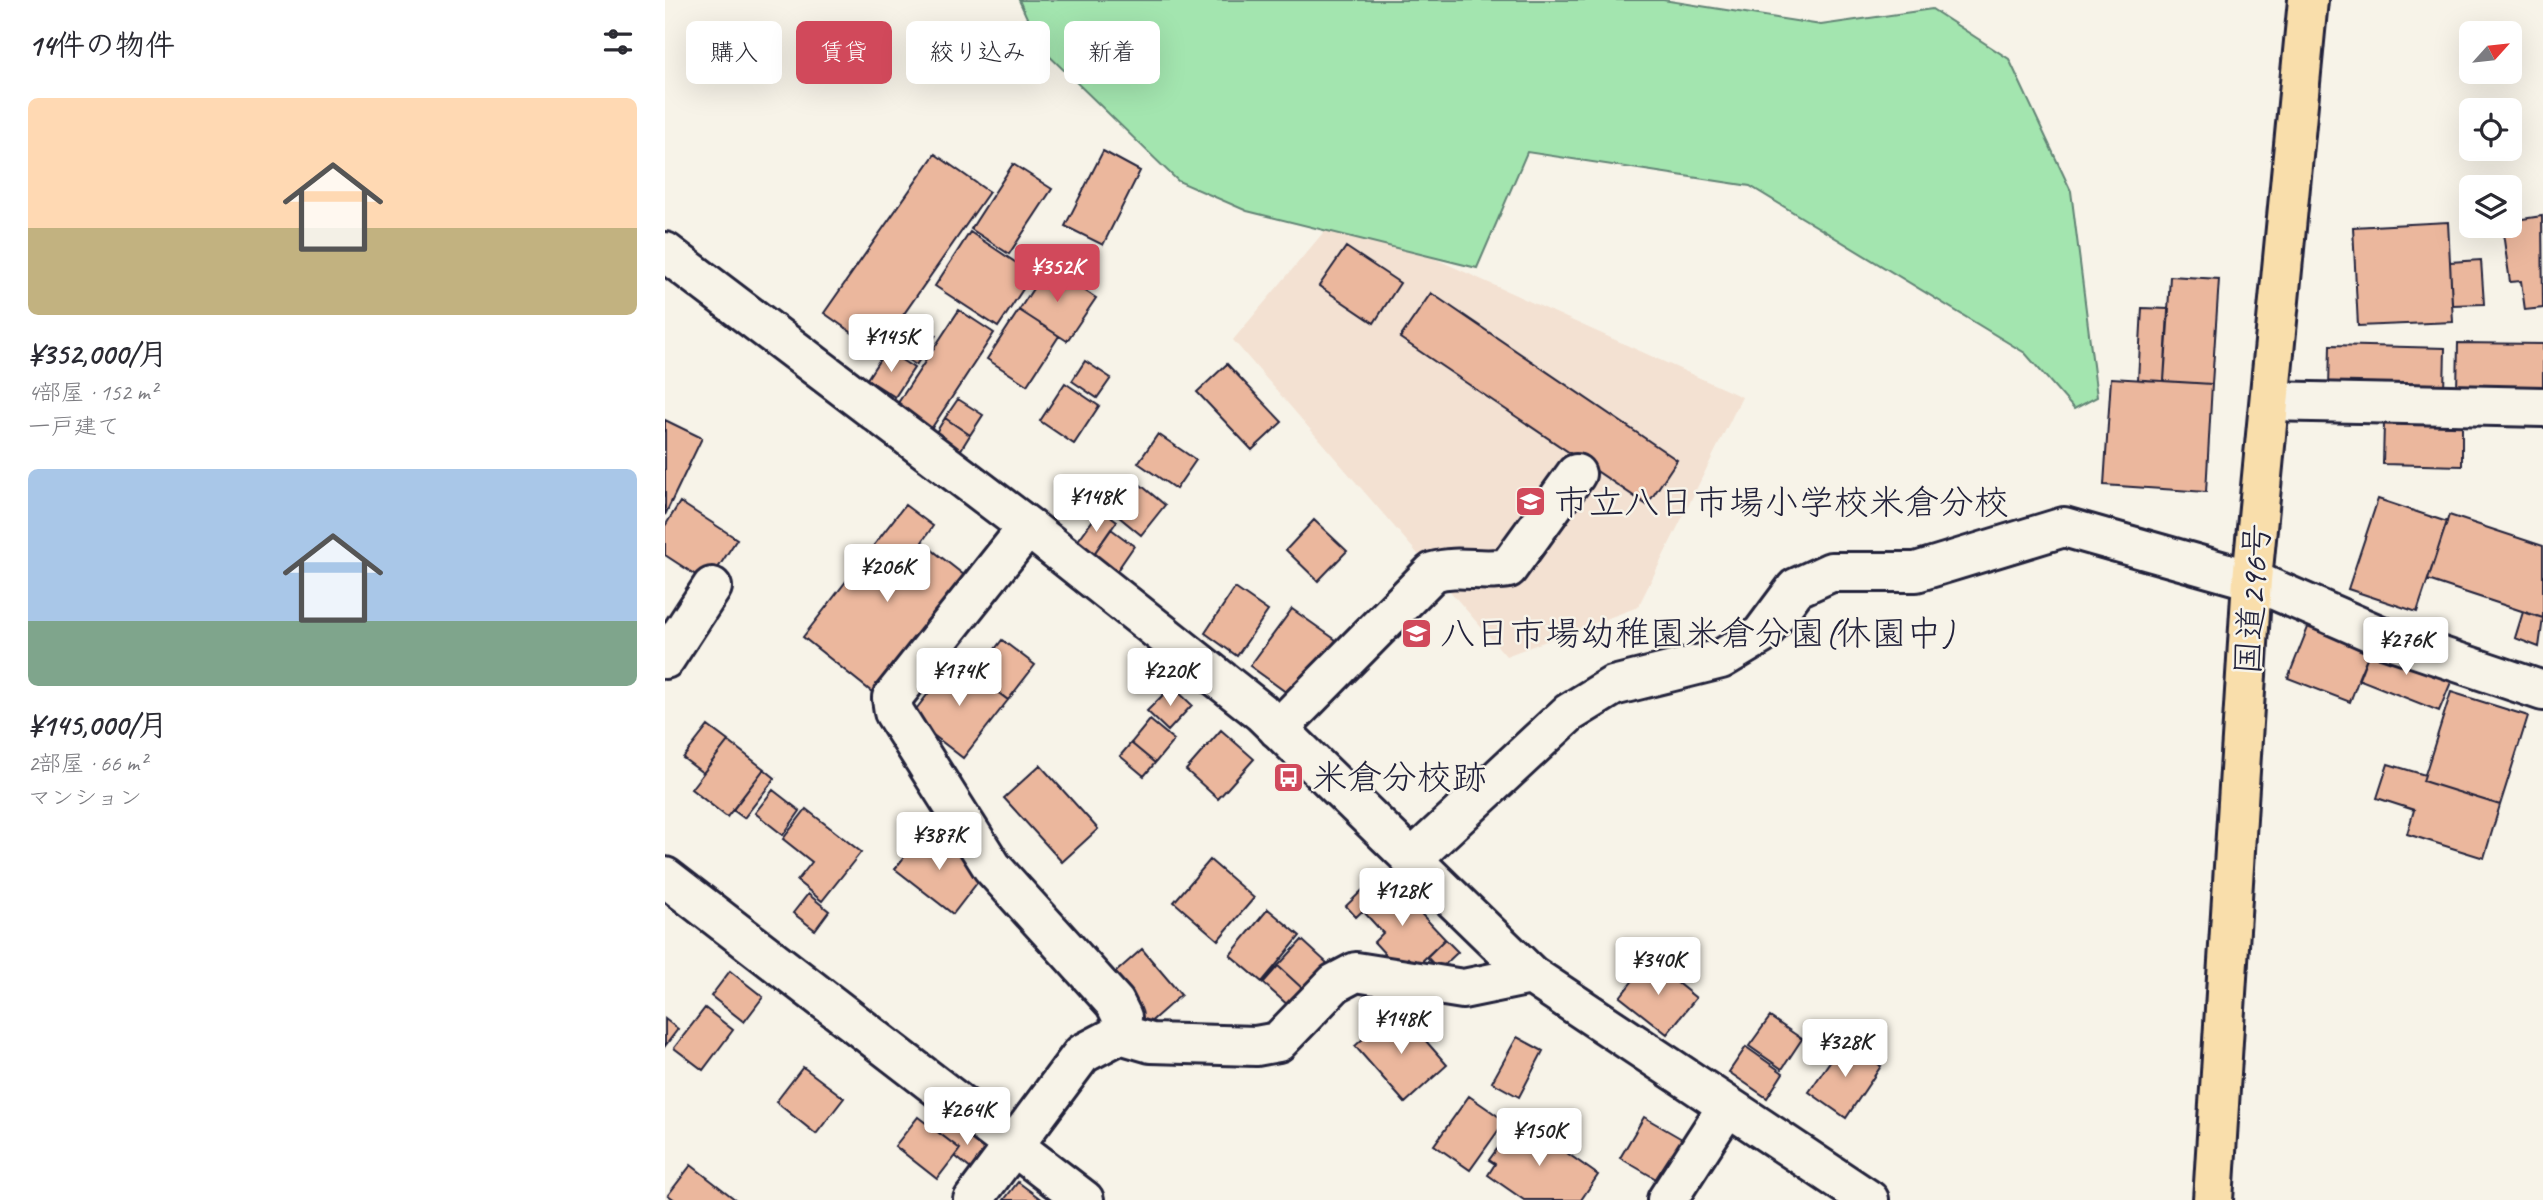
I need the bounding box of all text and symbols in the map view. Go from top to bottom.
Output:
chip: 購入 [686,21,782,84]
chip: 賃貸 [796,21,892,84]
chip: 絞り込み [906,21,1050,84]
chip: 新着 [1064,21,1160,84]
north arrow [2459,21,2522,84]
map controls [2459,21,2522,238]
icon: filters [599,23,637,61]
text: 14件の物件 [28,26,175,64]
button: locate [2459,98,2522,161]
icon: home [270,144,396,270]
button: layers [2459,175,2522,238]
pin: ¥352K [1008,244,1106,304]
text: ¥352K [1031,252,1083,281]
pin: ¥145K [842,314,940,374]
text: ¥145K [865,322,917,351]
text: ¥352,000/月 [28,335,168,373]
text: 4部屋 · 152 m² [28,378,157,407]
text: 一戸建て [28,412,120,441]
pin: ¥148K [1047,475,1145,534]
place label: 市立八日市場小学校米倉分校 [1554,480,2009,525]
text: ¥148K [1069,482,1123,511]
school or university icon: 市立八日市場小学校米倉分校 [1514,485,1548,519]
icon: home [270,515,396,641]
street label: 国道296号 [2225,522,2280,677]
pin: ¥206K [838,544,936,604]
text: ¥206K [860,552,914,581]
place label: 八日市場幼稚園米倉分園(休園中) [1440,611,1956,656]
school or university icon: 八日市場幼稚園米倉分園(休園中) [1400,616,1434,650]
pin: ¥276K [2357,618,2455,677]
text: ¥276K [2379,625,2433,654]
pin: ¥174K [910,648,1008,708]
pin: ¥220K [1121,648,1219,708]
text: ¥174K [933,656,986,685]
text: ¥220K [1143,656,1197,685]
text: ¥145,000/月 [28,706,168,744]
text: 2部屋 · 66 m² [28,749,146,778]
place label: 米倉分校跡 [1312,755,1487,800]
bus stop icon: 米倉分校跡 [1272,760,1306,794]
text: マンション [28,783,142,812]
pin: ¥387K [890,812,988,872]
text: ¥387K [913,820,966,849]
pin: ¥128K [1353,869,1451,928]
text: ¥128K [1375,876,1429,905]
pin: ¥340K [1609,937,1707,997]
text: ¥340K [1631,945,1685,974]
pin: ¥148K [1352,996,1450,1056]
text: ¥148K [1374,1004,1428,1033]
pin: ¥328K [1796,1020,1894,1079]
text: ¥328K [1818,1027,1872,1056]
pin: ¥264K [918,1088,1016,1147]
text: ¥264K [940,1095,994,1124]
pin: ¥150K [1490,1108,1588,1168]
text: ¥150K [1513,1116,1565,1145]

